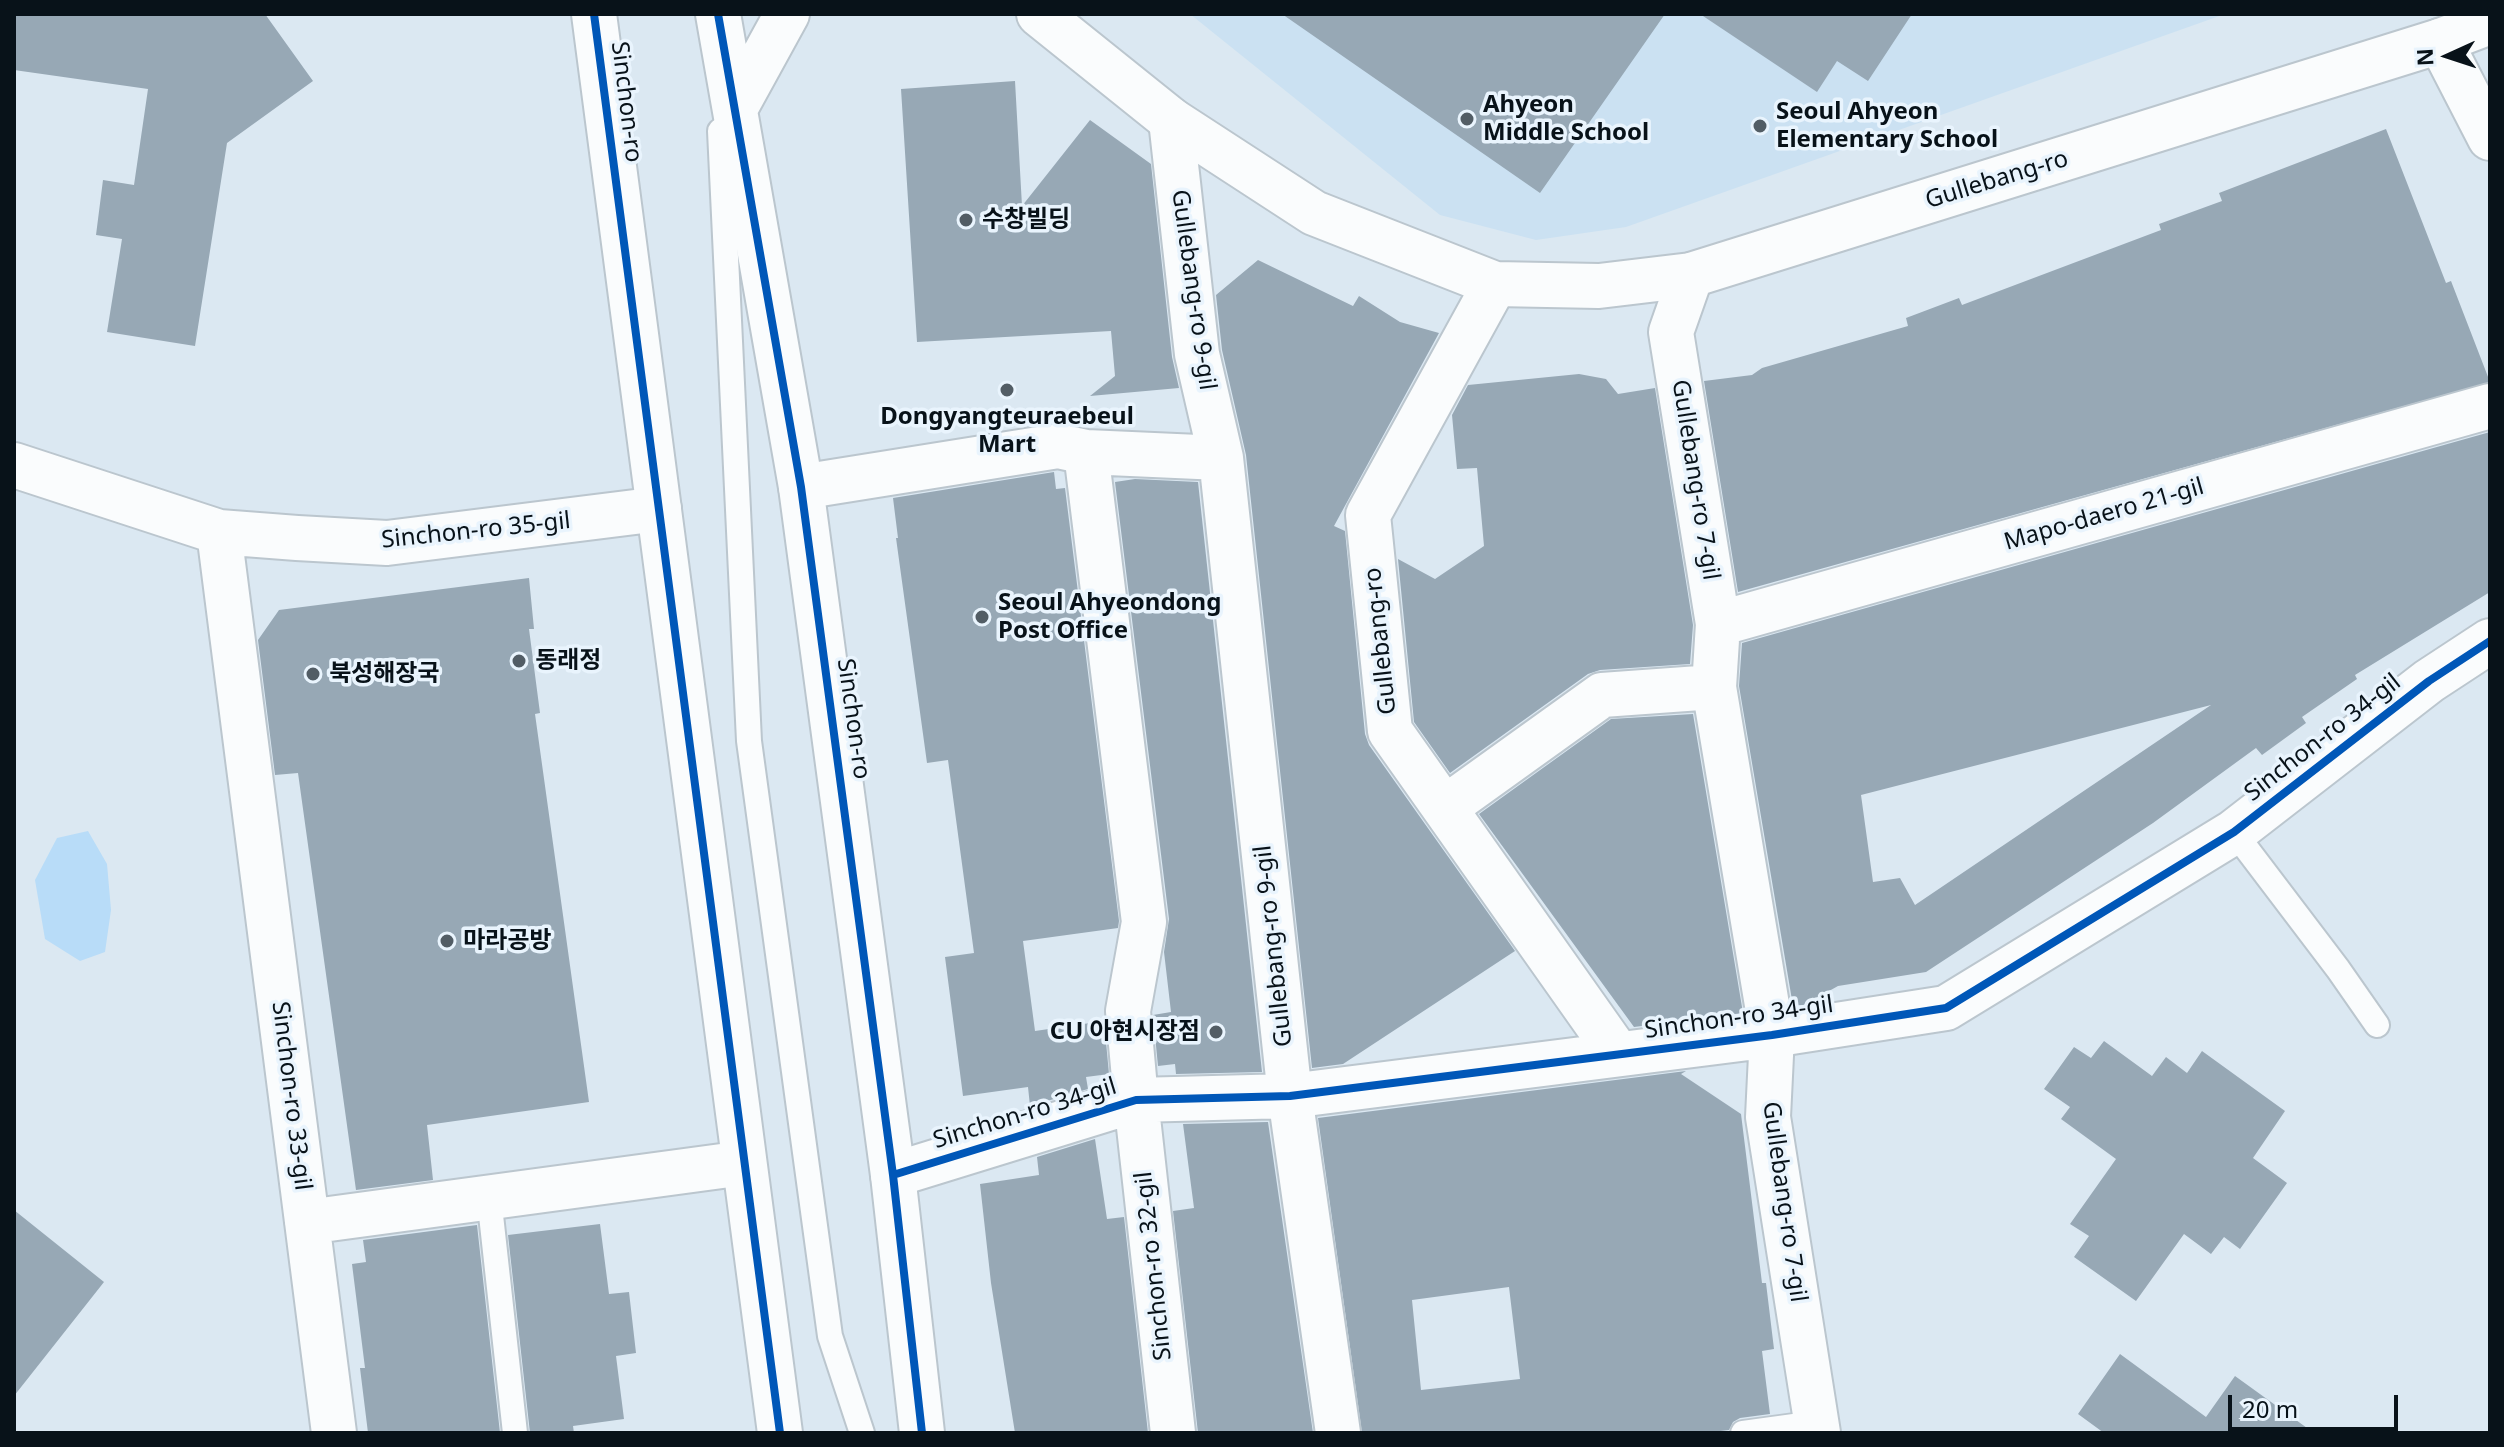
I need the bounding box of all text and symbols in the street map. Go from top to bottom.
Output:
north arrow [2408,16,2488,96]
street label: Sinchon-ro [604,40,648,164]
text: N [2409,48,2439,67]
place label: Ahyeon Middle School [1483,91,1649,147]
place label: Seoul Ahyeon Elementary School [1776,98,1998,154]
marker: Ahyeon Middle School [1458,110,1476,128]
marker: Seoul Ahyeon Elementary School [1751,117,1769,135]
street label: Gullebang-ro [1922,145,2072,215]
street label: Gullebang-ro 9-gil [1165,188,1221,392]
place label: 수창빌딩 [982,206,1070,234]
marker: 수창빌딩 [957,211,975,229]
street label: Gullebang-ro 7-gil [1665,378,1725,582]
marker: Dongyangteuraebeul Mart [998,381,1016,399]
place label: Dongyangteuraebeul Mart [880,403,1134,459]
street label: Mapo-daero 21-gil [2001,473,2207,557]
street label: Sinchon-ro 35-gil [380,507,572,555]
street label: Gullebang-ro [1359,566,1403,716]
place label: Seoul Ahyeondong Post Office [998,589,1221,645]
marker: Seoul Ahyeondong Post Office [973,608,991,626]
place label: 동래정 [535,647,601,675]
marker: 동래정 [510,652,528,670]
street label: Sinchon-ro [830,657,876,781]
place label: 북성해장국 [329,660,439,688]
marker: 북성해장국 [304,665,322,683]
street label: Sinchon-ro 34-gil [2239,668,2407,808]
street label: Gullebang-ro 9-gil [1249,844,1299,1048]
place label: 마라공방 [463,927,551,955]
marker: 마라공방 [438,932,456,950]
street label: Sinchon-ro 34-gil [1643,991,1835,1045]
street label: Sinchon-ro 33-gil [265,1000,317,1192]
place label: CU 아현시장점 [1050,1018,1200,1046]
marker: CU 아현시장점 [1207,1023,1225,1041]
street label: Sinchon-ro 34-gil [930,1072,1120,1156]
street label: Gullebang-ro 7-gil [1756,1100,1812,1304]
street label: Sinchon-ro 32-gil [1130,1170,1178,1362]
scale bar [2232,1379,2402,1429]
text: 20 m [2242,1392,2298,1425]

